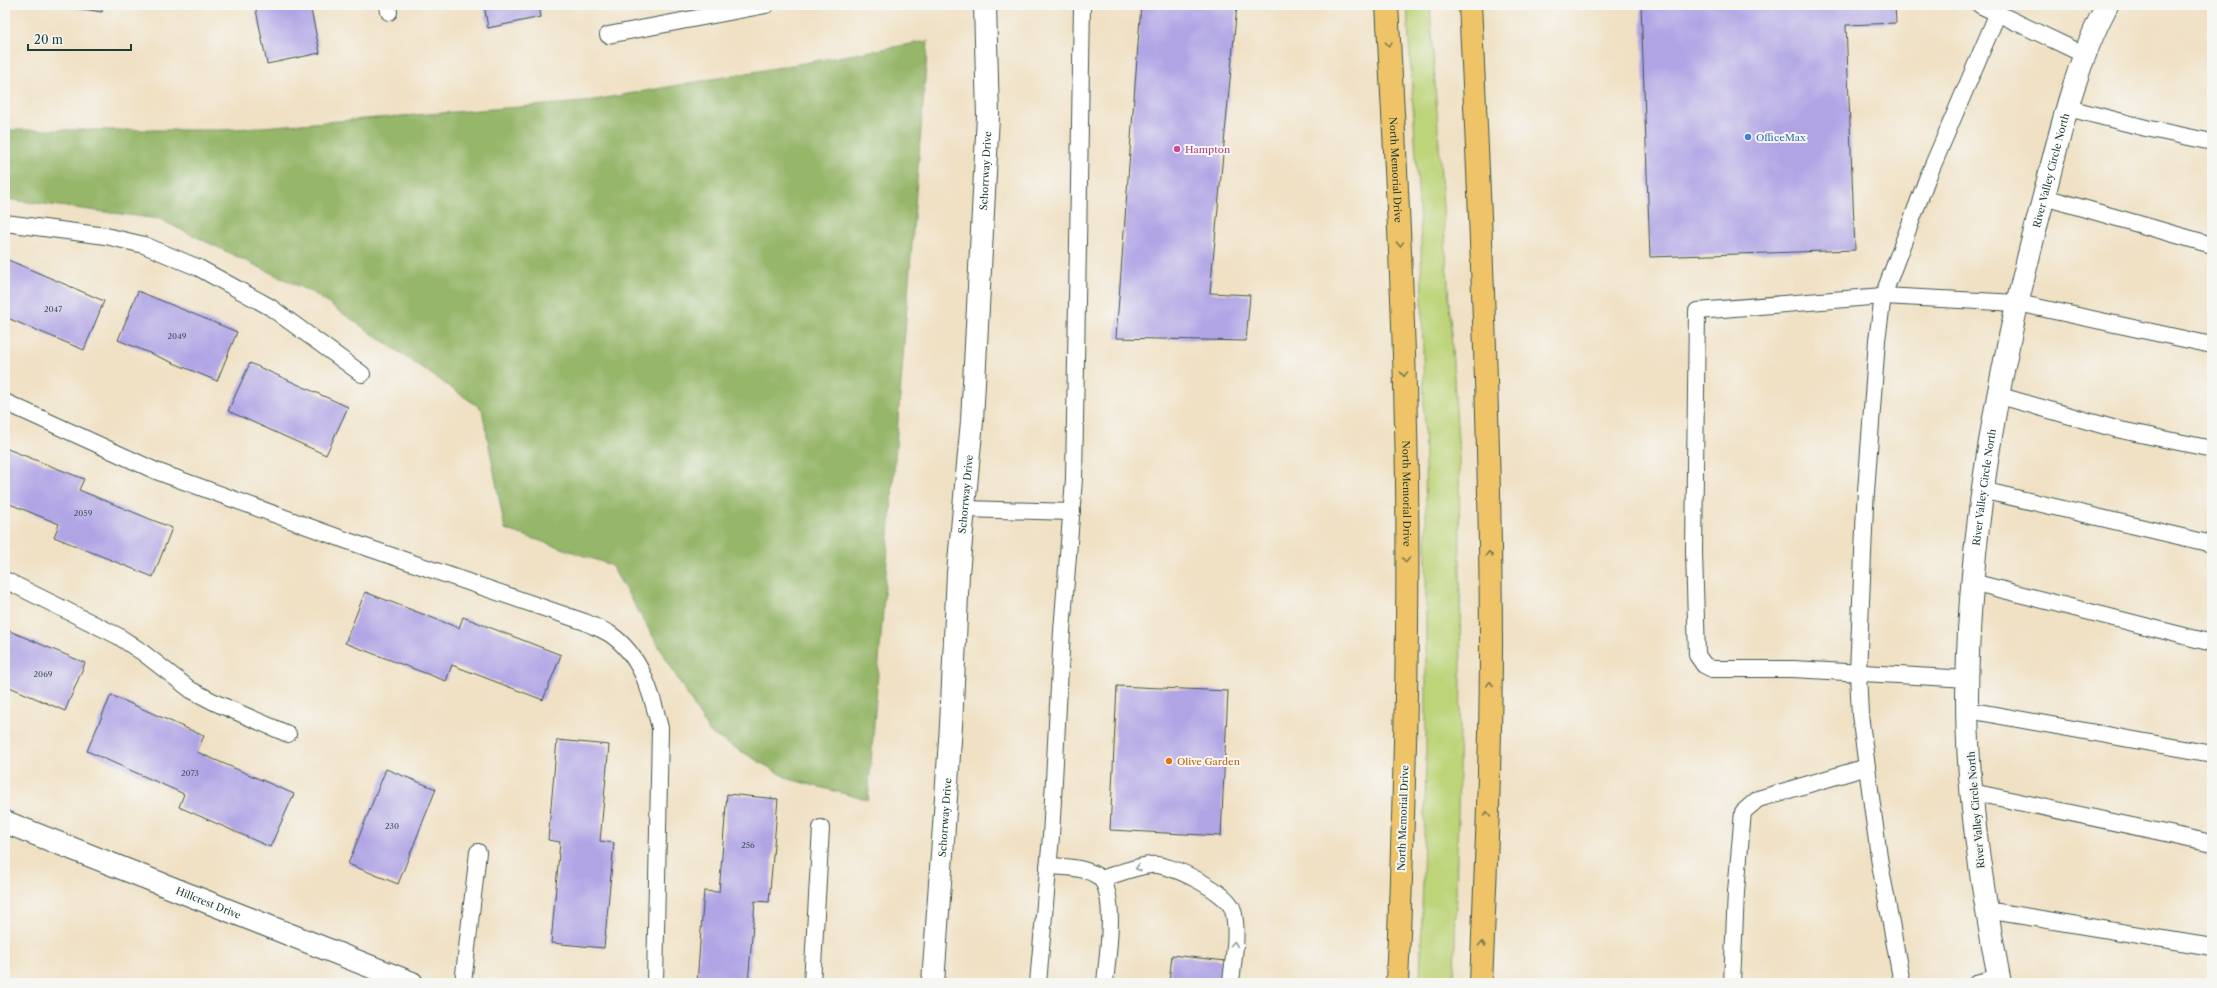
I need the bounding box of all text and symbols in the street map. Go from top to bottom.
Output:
scale bar [28,26,131,52]
text: 20 m [34,32,63,47]
one-way arrow [1385,41,1393,47]
street label: River Valley Circle North [2030,111,2072,229]
street label: North Memorial Drive [1387,116,1405,223]
street label: Schorrway Drive [977,131,994,211]
place label: OfficeMax [1756,131,1806,144]
marker: OfficeMax [1743,132,1753,142]
place label: Hampton [1185,143,1231,156]
marker: Hampton [1172,144,1182,154]
one-way arrow [1396,241,1404,247]
house number: 2047 [44,304,62,314]
house number: 2049 [168,331,187,341]
one-way arrow [1399,371,1408,377]
street label: River Valley Circle North [1969,427,1999,546]
street label: North Memorial Drive [1400,440,1414,547]
street label: Schorrway Drive [955,454,975,534]
house number: 2059 [74,508,93,518]
one-way arrow [1485,551,1493,557]
one-way arrow [1402,557,1410,563]
house number: 2069 [33,669,53,679]
one-way arrow [1486,681,1494,687]
street label: River Valley Circle North [1964,750,1988,869]
place label: Olive Garden [1177,755,1241,768]
marker: Olive Garden [1164,756,1174,766]
street label: North Memorial Drive [1395,764,1411,871]
house number: 2073 [181,768,199,778]
street label: Schorrway Drive [935,777,954,857]
one-way arrow [1482,811,1491,817]
house number: 230 [385,821,399,831]
house number: 256 [741,840,755,850]
one-way arrow [1135,863,1142,872]
street label: Hillcrest Drive [174,884,244,921]
one-way arrow [1229,941,1238,947]
one-way arrow [1478,941,1487,947]

